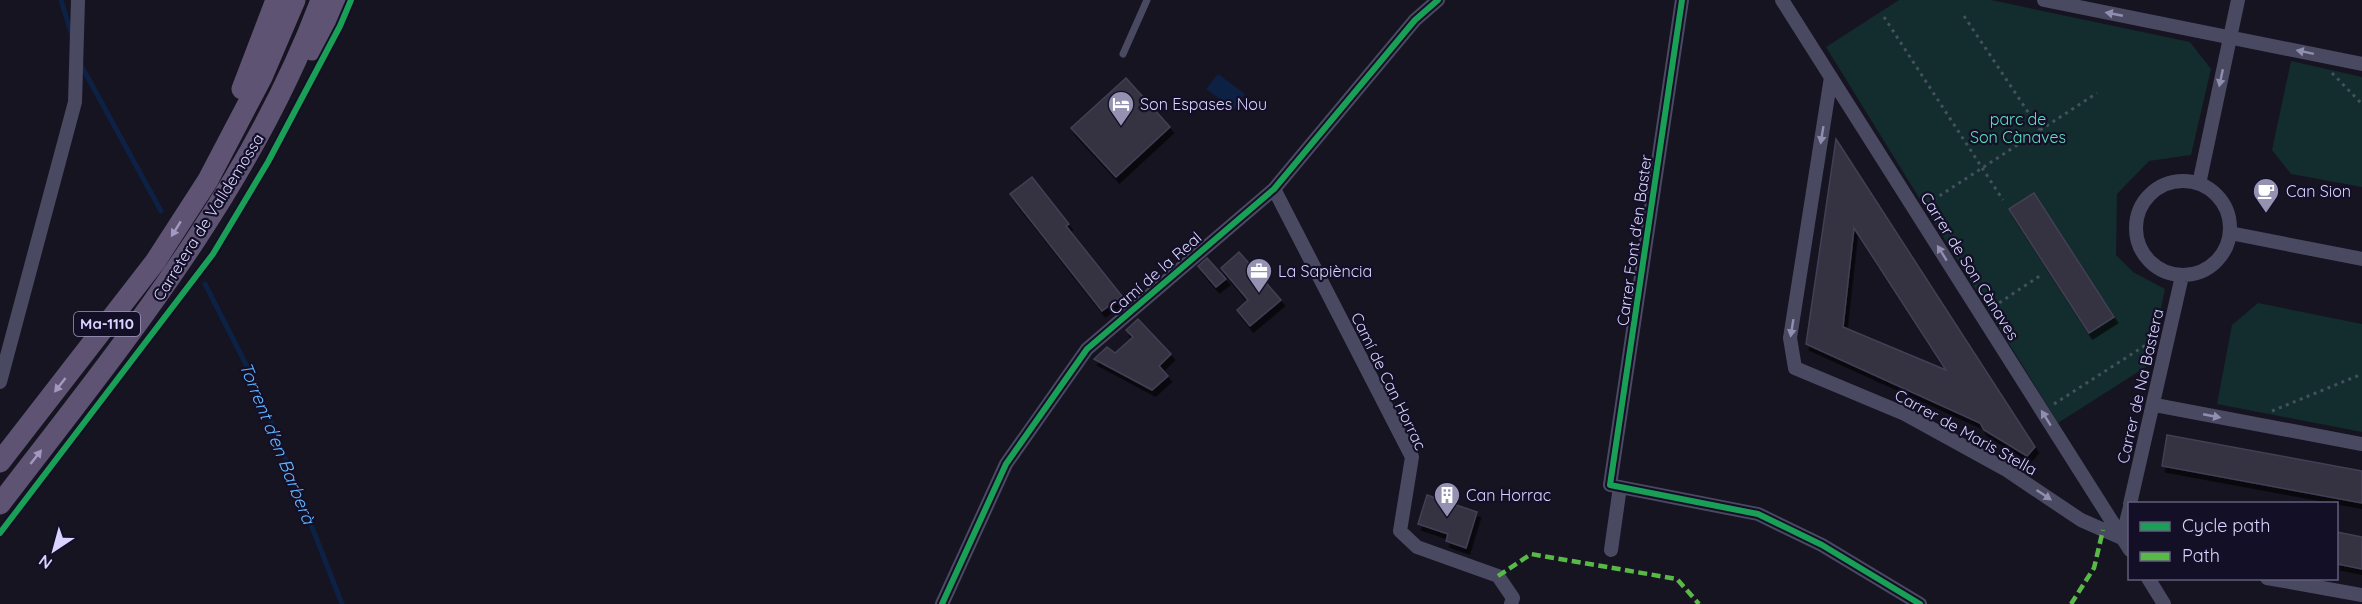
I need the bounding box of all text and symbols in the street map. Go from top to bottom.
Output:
one-way arrow [2104,9,2123,18]
one-way arrow [2295,47,2314,56]
one-way arrow [2216,68,2226,87]
hotel icon: Son Espases Nou [1106,89,1136,127]
place label: Son Espases Nou [1140,94,1267,114]
park label: parc de Son Cànaves [1970,109,2066,147]
one-way arrow [1817,126,1826,145]
street label: Carretera de Valldemossa [148,130,268,304]
street label: Carrer Font d'en Baster [1612,153,1656,327]
cafe icon: Can Sion [2251,176,2281,214]
place label: Can Sion [2286,181,2351,201]
street label: Carrer de Son Cànaves [1916,188,2024,344]
one-way arrow [171,221,182,237]
street label: Camí de la Real [1104,227,1206,319]
one-way arrow [1936,245,1947,261]
office icon: La Sapiència [1244,256,1274,294]
place label: La Sapiència [1278,261,1372,281]
street label: Carrer de Na Bastera [2112,307,2168,465]
street label: Camí de Can Horrac [1347,309,1431,453]
road number: Ma-1110 [74,312,140,336]
one-way arrow [1787,319,1796,338]
water label: Torrent d'en Barberà [234,358,321,528]
one-way arrow [54,378,66,393]
street label: Carrer de Maris Stella [1891,385,2041,479]
one-way arrow [2040,409,2051,426]
one-way arrow [2203,412,2222,421]
one-way arrow [29,450,41,465]
building icon: Can Horrac [1432,480,1462,518]
place label: Can Horrac [1466,485,1551,505]
one-way arrow [2036,490,2052,501]
legend [2128,502,2338,580]
text: Cycle path [2182,514,2270,537]
north arrow [24,520,84,580]
text: Path [2182,544,2220,567]
text: N [35,551,56,574]

